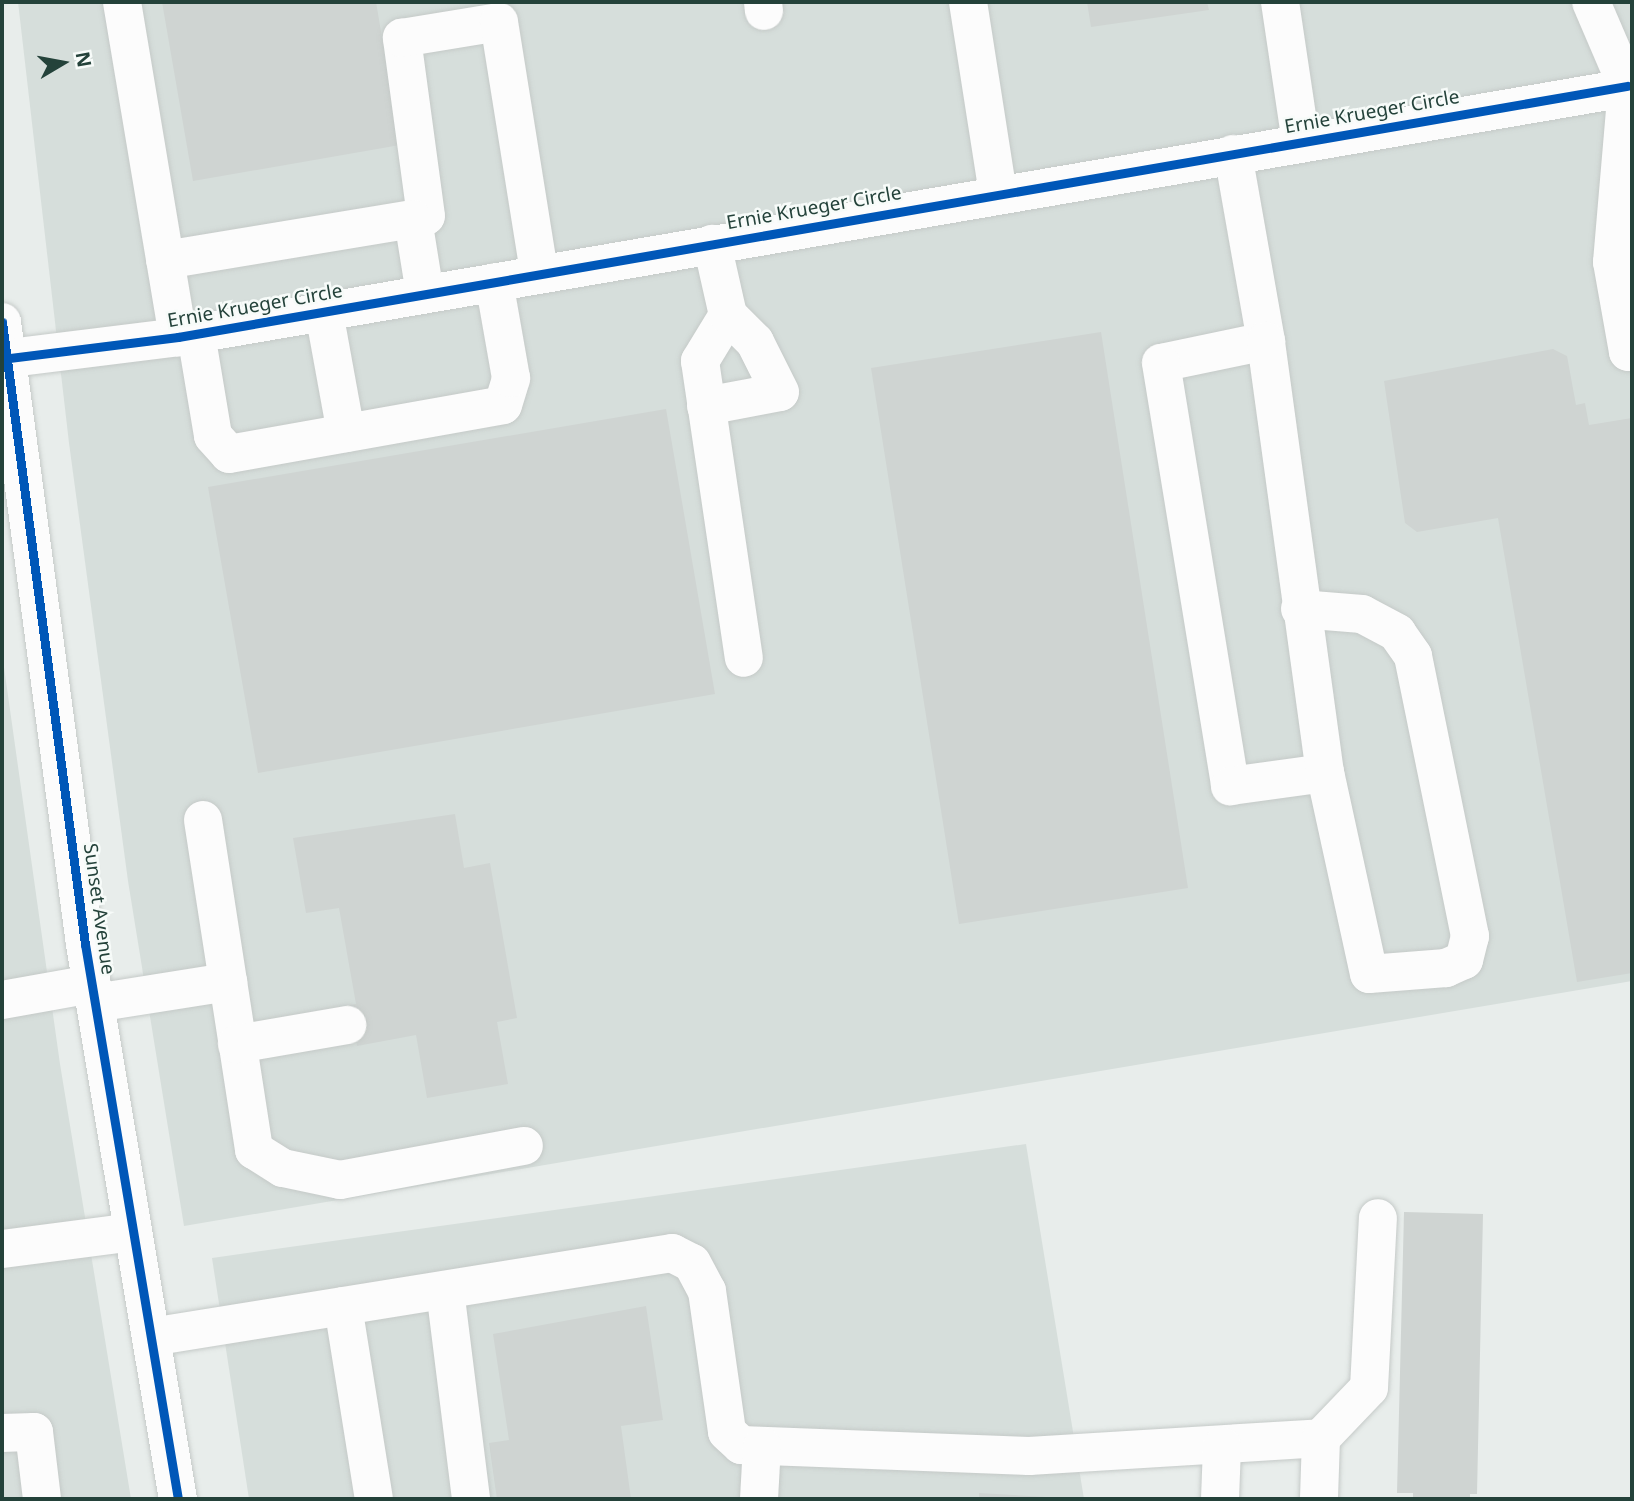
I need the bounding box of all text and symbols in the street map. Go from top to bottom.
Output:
north arrow [28,28,98,98]
text: N [70,49,98,69]
street label: Ernie Krueger Circle [1283,85,1461,139]
street label: Ernie Krueger Circle [725,181,903,235]
street label: Ernie Krueger Circle [166,279,344,333]
street label: Sunset Avenue [79,842,119,976]

